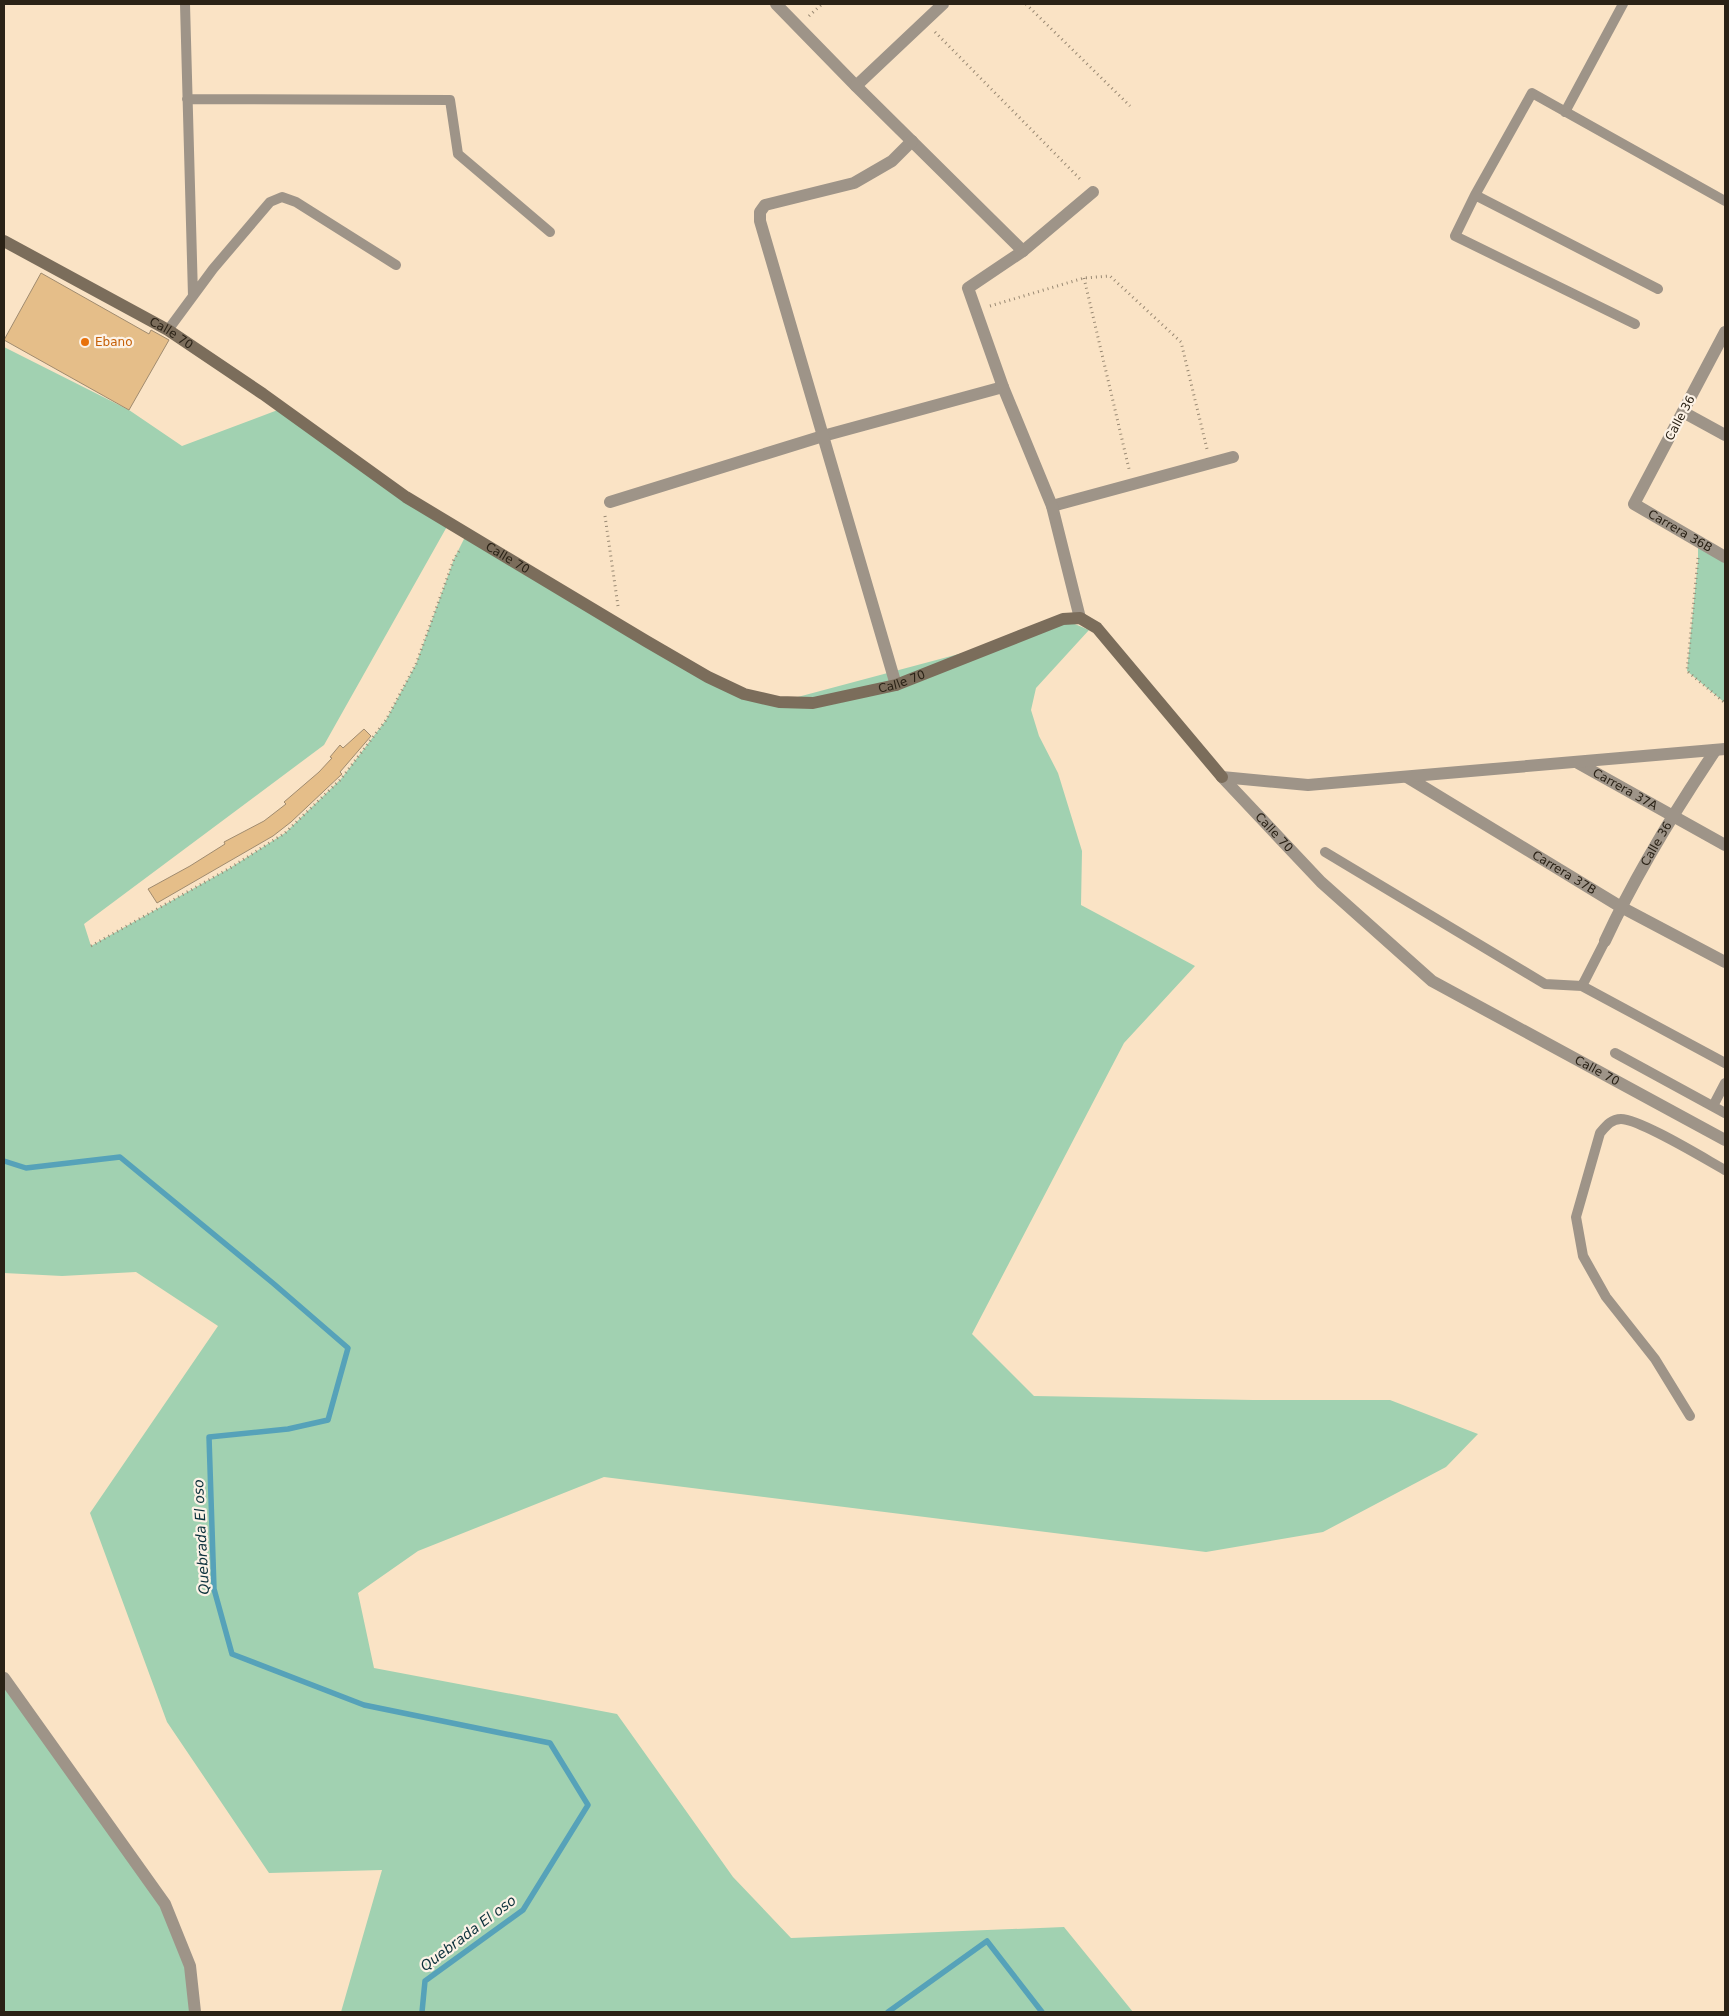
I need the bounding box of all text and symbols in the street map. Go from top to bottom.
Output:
street label: Calle 70 [147,314,196,352]
place label: Ebano [95,335,133,349]
marker: Ebano [79,336,91,348]
street label: Calle 36 [1662,393,1698,443]
street label: Carrera 36B [1645,507,1715,555]
street label: Calle 70 [483,539,532,577]
street label: Calle 70 [877,667,927,696]
street label: Carrera 37A [1590,766,1661,813]
street label: Calle 70 [1252,810,1296,855]
street label: Calle 36 [1638,819,1675,868]
street label: Carrera 37B [1530,848,1599,897]
street label: Calle 70 [1572,1053,1622,1088]
water label: Quebrada El oso [190,1479,212,1595]
water label: Quebrada El oso [417,1892,519,1974]

